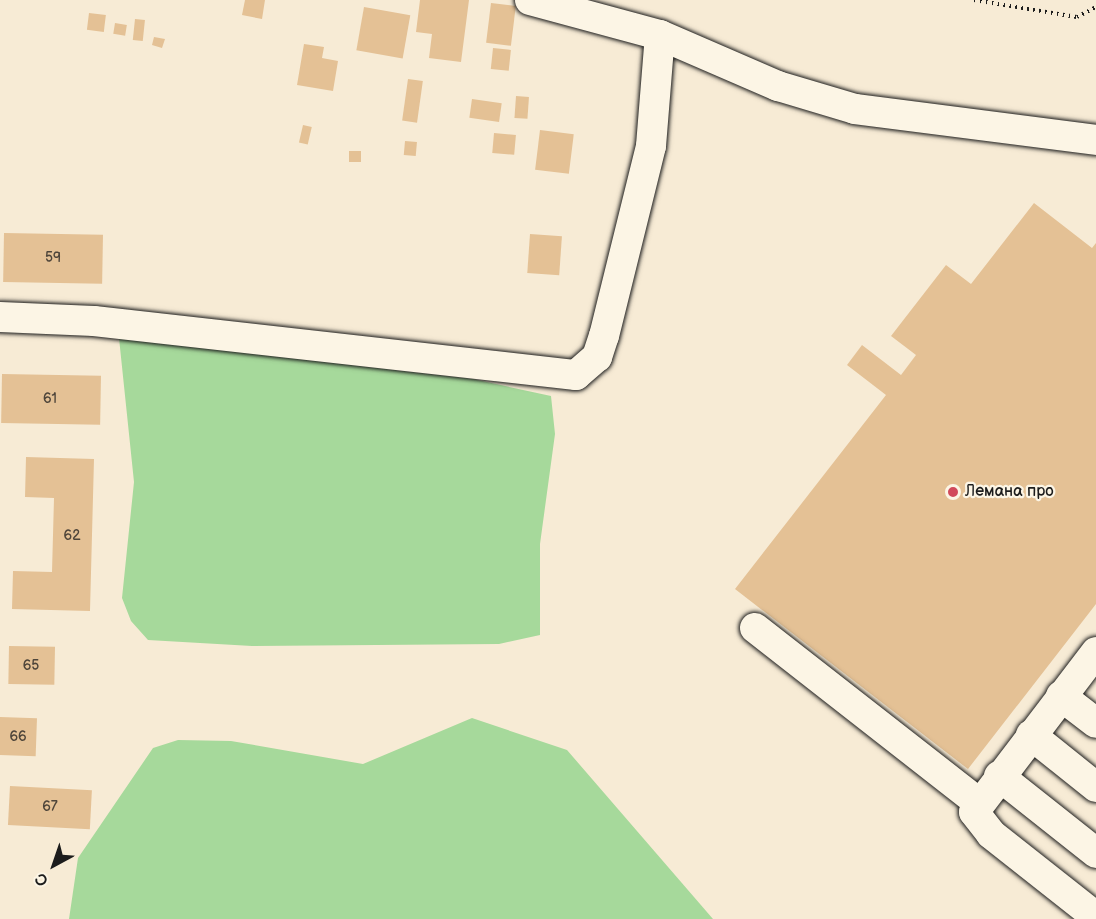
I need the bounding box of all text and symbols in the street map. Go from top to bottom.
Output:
house number: 59 [45,250,61,266]
house number: 61 [43,391,57,407]
place label: Лемана про [965,482,1054,502]
marker: Лемана про [946,485,960,499]
house number: 62 [64,528,80,544]
house number: 65 [23,658,39,674]
house number: 66 [9,729,27,745]
house number: 67 [42,799,58,815]
north arrow [24,835,84,895]
text: С [32,868,52,890]

